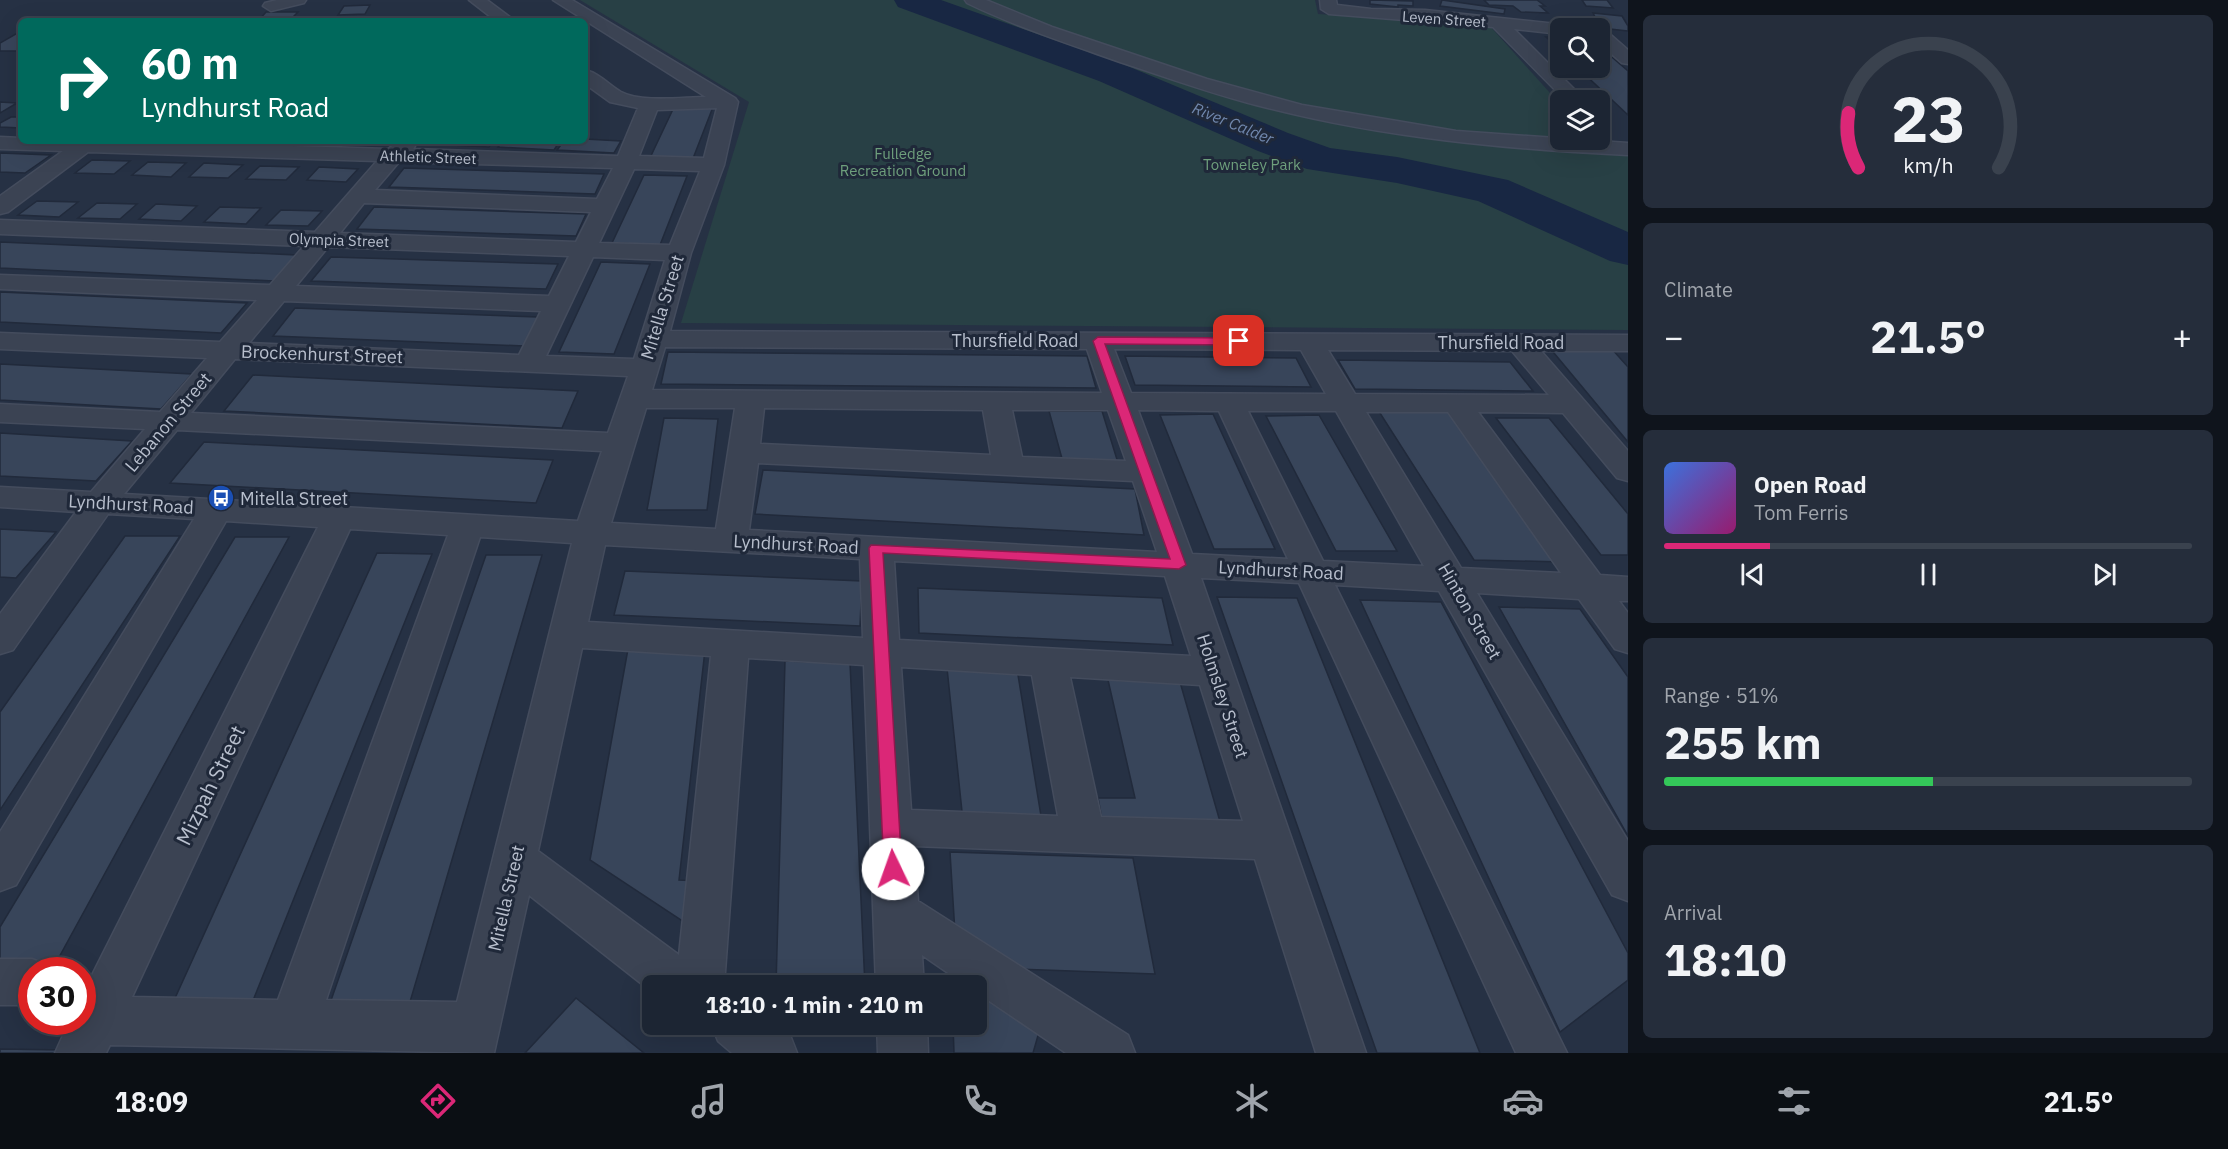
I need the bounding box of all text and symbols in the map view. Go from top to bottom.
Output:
street label: Leven Street [1401,7,1487,31]
map controls [1550,18,1610,150]
button: search [1550,18,1610,78]
text: 60 m [141,36,239,91]
icon: right [42,42,120,120]
text: 23 [1891,78,1965,159]
text: Lyndhurst Road [141,89,329,124]
button: layers [1550,90,1610,150]
water label: River Calder [1189,98,1278,149]
park label: Fulledge Recreation Ground [840,144,966,180]
street label: Athletic Street [379,146,477,168]
text: km/h [1903,152,1953,180]
park label: Towneley Park [1203,155,1301,174]
street label: Olympia Street [289,229,389,251]
street label: Mitella Street [635,252,689,362]
text: Climate [1664,276,1733,303]
text: 21.5° [1870,307,1986,365]
pin [1213,315,1264,366]
text: − [1664,315,1684,358]
text: + [2172,315,2192,358]
icon: arrive [1222,324,1255,357]
street label: Thursfield Road [951,329,1079,352]
street label: Thursfield Road [1437,331,1565,354]
street label: Brockenhurst Street [240,340,404,368]
street label: Lebanon Street [120,368,216,476]
text: Open Road [1754,470,1867,499]
bus stop icon: Mitella Street [206,483,236,513]
place label: Mitella Street [240,487,348,510]
street label: Lyndhurst Road [68,489,194,519]
text: Tom Ferris [1754,499,1849,526]
street label: Lyndhurst Road [733,529,859,559]
street label: Lyndhurst Road [1218,555,1344,585]
icon: previous [1736,558,1769,591]
icon: pause [1912,558,1945,591]
icon: next [2088,558,2121,591]
street label: Hinton Street [1433,559,1507,663]
street label: Holmsley Street [1192,631,1254,761]
text: Range · 51% [1664,682,1779,709]
text: 255 km [1664,713,1822,771]
street label: Mizpah Street [169,720,251,850]
position arrow [861,837,925,901]
street label: Mitella Street [483,843,529,953]
text: Arrival [1664,899,1722,926]
text: 18:10 [1664,930,1787,988]
speed limit sign: 30 [18,957,96,1035]
text: 18:10 · 1 min · 210 m [705,990,924,1019]
icon: directions [417,1080,459,1122]
icon: music [688,1080,730,1122]
icon: phone [959,1080,1001,1122]
icon: climate [1231,1080,1273,1122]
icon: car [1502,1080,1544,1122]
icon: filters [1773,1080,1815,1122]
text: 18:09 [115,1084,188,1119]
text: 21.5° [2044,1084,2113,1119]

